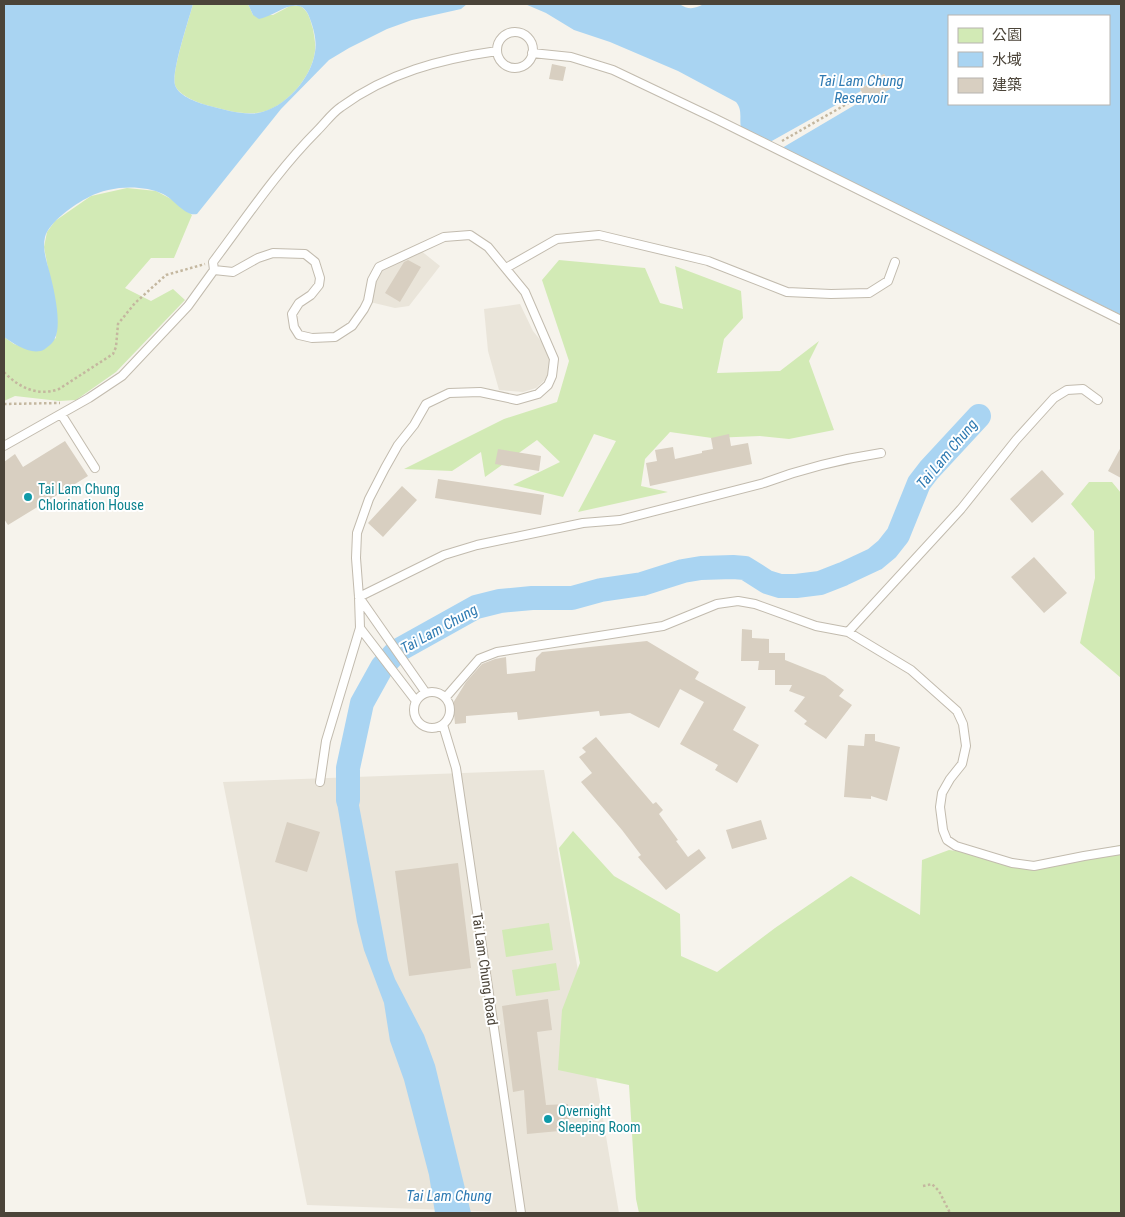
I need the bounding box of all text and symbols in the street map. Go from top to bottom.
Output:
legend [948,15,1110,105]
text: 公園 [992,26,1022,44]
text: 水域 [992,51,1022,69]
water label: Tai Lam Chung Reservoir [818,72,904,107]
text: 建築 [992,76,1022,94]
water label: Tai Lam Chung [913,416,981,492]
place label: Tai Lam Chung Chlorination House [38,481,144,513]
marker: Tai Lam Chung Chlorination House [22,491,34,503]
water label: Tai Lam Chung [397,600,481,658]
street label: Tai Lam Chung Road [469,912,501,1026]
place label: Overnight Sleeping Room [558,1103,641,1135]
marker: Overnight Sleeping Room [542,1113,554,1125]
water label: Tai Lam Chung [406,1187,492,1205]

